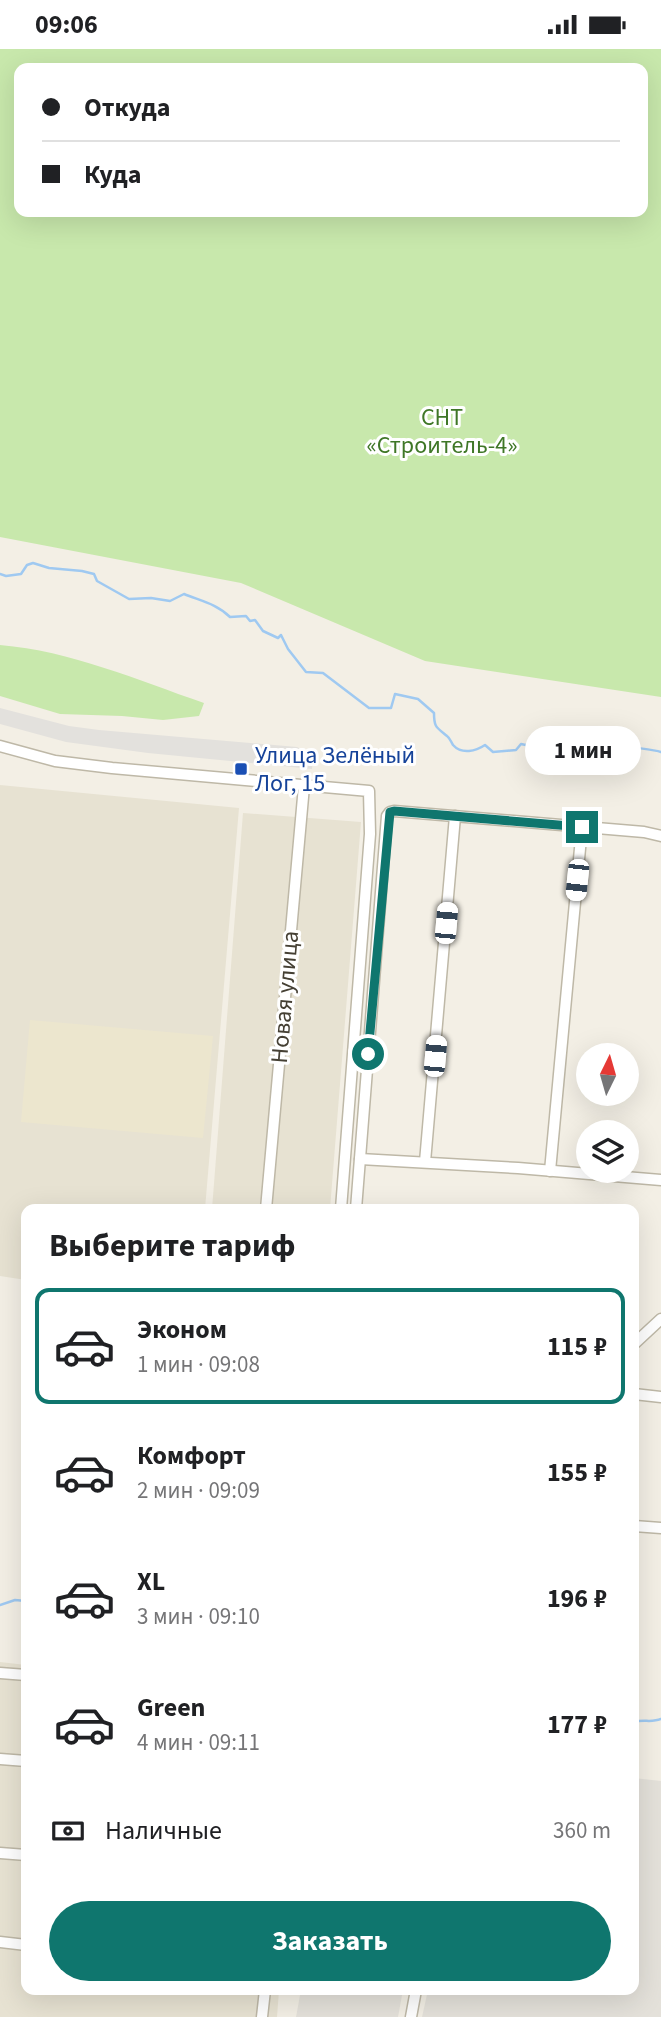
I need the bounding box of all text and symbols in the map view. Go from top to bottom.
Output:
text: 09:06 [35,6,98,43]
text: Откуда [84,89,171,126]
text: Куда [84,156,142,193]
park label: СНТ «Строитель-4» [366,400,518,463]
callout: 1 мин [524,725,640,775]
text: 1 мин [554,734,612,767]
place label: Улица Зелёный Лог, 15 [255,738,415,801]
marker: Улица Зелёный Лог, 15 [233,761,249,777]
route end [566,811,598,843]
car [565,858,590,902]
car [434,901,459,945]
street label: Новая улица [262,929,308,1065]
car [423,1034,448,1078]
route start [352,1038,384,1070]
north arrow [576,1043,639,1106]
map controls [576,1043,639,1183]
button: layers [576,1120,639,1183]
text: Выберите тариф [49,1223,296,1269]
text: Эконом [137,1311,227,1348]
icon: car [53,1315,116,1378]
text: 115 ₽ [547,1328,607,1365]
text: 1 мин · 09:08 [137,1348,260,1381]
text: Комфорт [137,1437,246,1474]
icon: car [53,1441,116,1504]
text: 155 ₽ [547,1454,607,1491]
text: 2 мин · 09:09 [137,1474,260,1507]
text: XL [137,1563,165,1600]
icon: car [53,1567,116,1630]
text: 196 ₽ [547,1580,607,1617]
text: 3 мин · 09:10 [137,1600,260,1633]
text: Green [137,1689,205,1726]
icon: car [53,1693,116,1756]
text: 177 ₽ [547,1706,607,1743]
text: 4 мин · 09:11 [137,1726,260,1759]
icon: cash [49,1812,87,1850]
text: Наличные [105,1812,222,1849]
text: 360 m [553,1814,611,1847]
button: Заказать [49,1901,611,1981]

